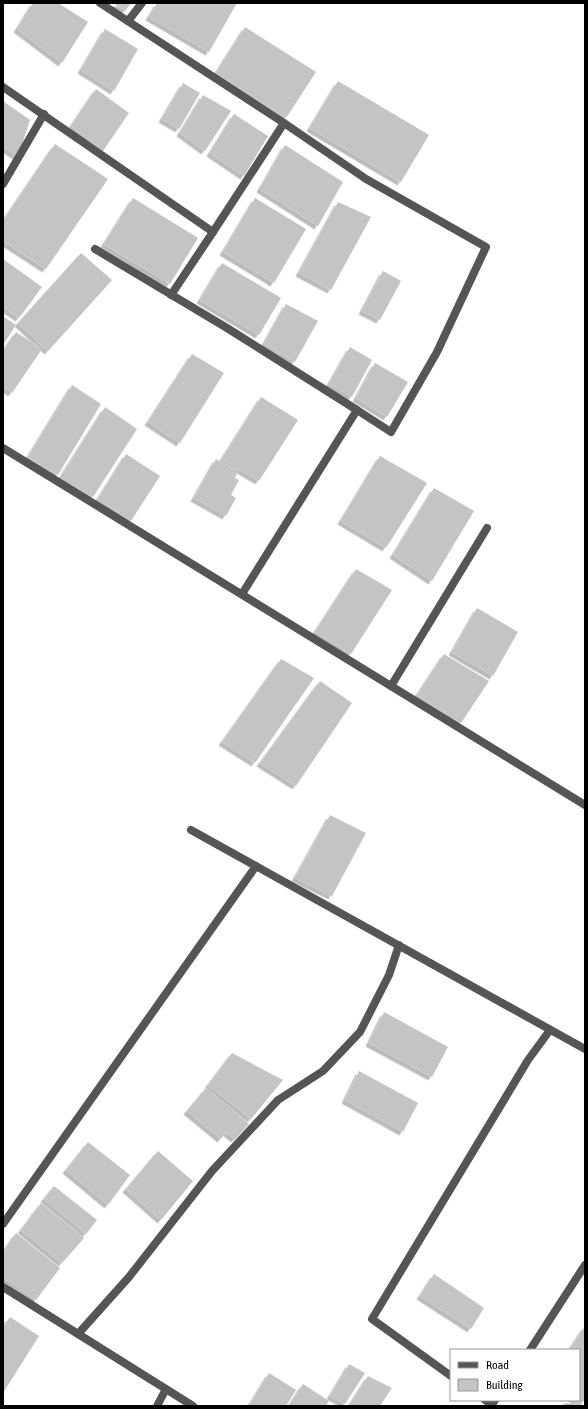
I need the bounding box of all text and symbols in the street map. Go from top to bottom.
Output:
legend [450,1349,580,1401]
text: Road [486,1358,509,1372]
text: Building [486,1378,524,1392]

